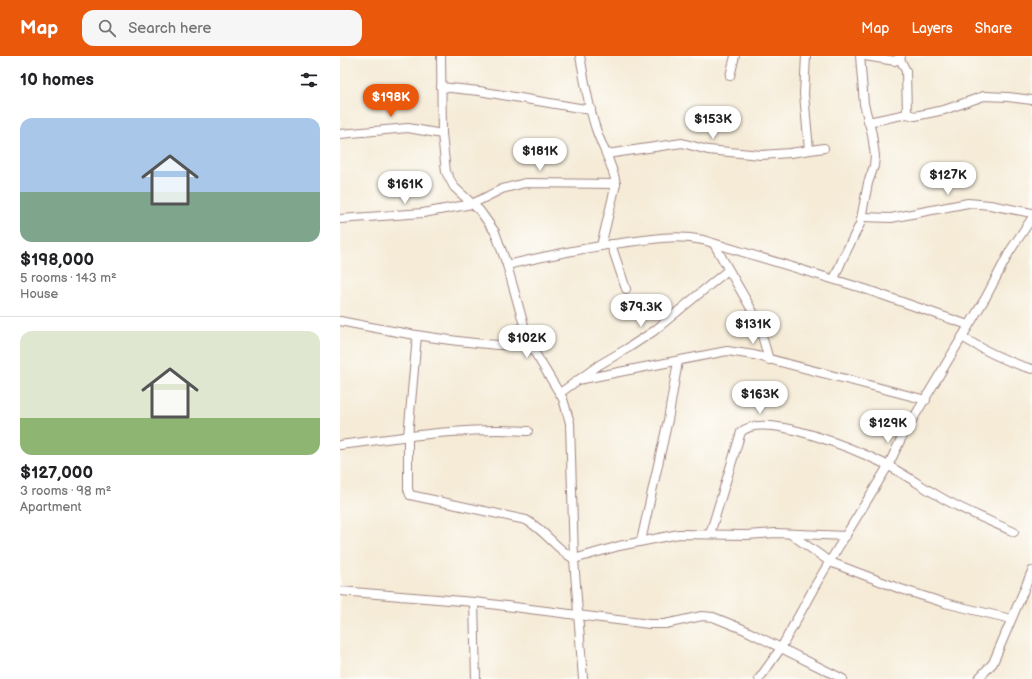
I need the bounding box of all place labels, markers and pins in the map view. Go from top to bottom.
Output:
pin: $198K [363,84,419,118]
pin: $153K [685,106,741,140]
pin: $181K [512,138,568,172]
pin: $127K [920,162,976,196]
pin: $161K [377,171,433,205]
pin: $79.3K [608,294,674,328]
pin: $131K [725,311,781,345]
pin: $102K [499,325,555,359]
pin: $163K [732,381,788,415]
pin: $129K [860,410,916,444]

